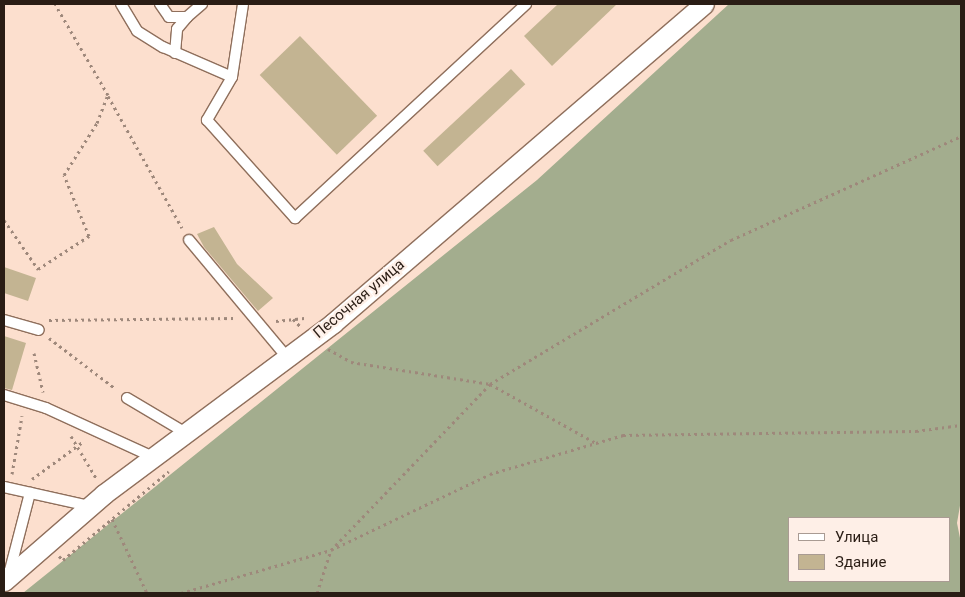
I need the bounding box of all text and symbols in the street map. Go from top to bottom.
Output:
street label: Песочная улица [310,256,408,342]
legend [788,517,950,582]
text: Улица [835,528,878,546]
text: Здание [835,553,886,571]

